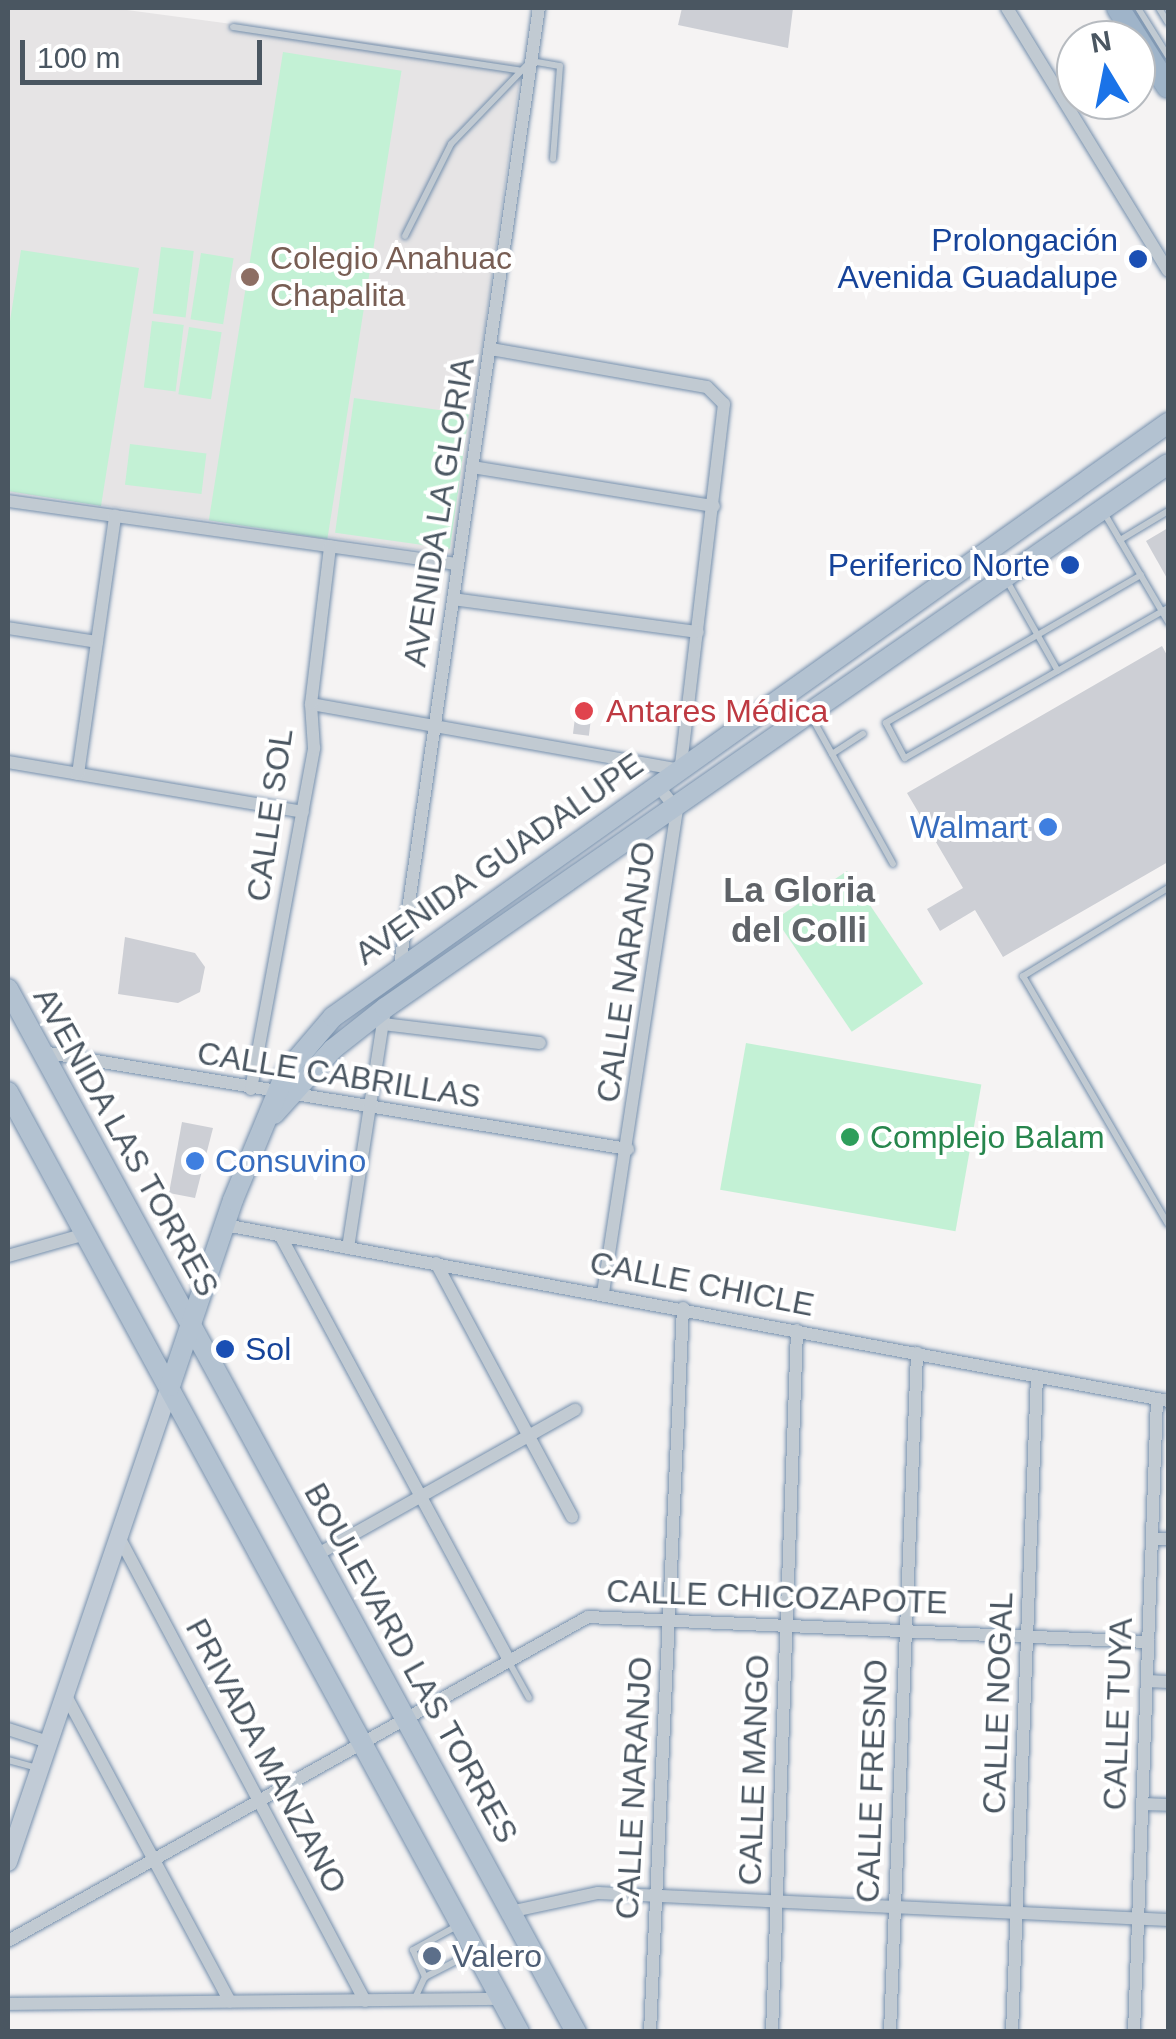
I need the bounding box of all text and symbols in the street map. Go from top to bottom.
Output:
scale bar [25,20,268,82]
north arrow [1056,20,1156,120]
text: N [1088,25,1114,59]
text: 100 m [37,41,120,74]
place label: Prolongación Avenida Guadalupe [837,222,1118,297]
place label: Colegio Anahuac Chapalita [270,240,514,315]
marker: Prolongación Avenida Guadalupe [1127,248,1149,270]
marker: Colegio Anahuac Chapalita [239,266,261,288]
street label: AVENIDA LA GLORIA [395,353,483,671]
place label: Periferico Norte [828,546,1050,584]
marker: Periferico Norte [1059,554,1081,576]
place label: Antares Médica [606,692,828,730]
marker: Antares Médica [571,698,597,724]
street label: CALLE SOL [239,726,301,904]
street label: AVENIDA GUADALUPE [347,745,651,973]
place label: Walmart [910,808,1028,846]
marker: Walmart [1037,816,1059,838]
street label: CALLE NARANJO [589,839,663,1105]
district label: La Gloria del Colli [723,869,875,951]
street label: AVENIDA LAS TORRES [25,980,227,1304]
street label: CALLE CABRILLAS [195,1034,483,1116]
place label: Complejo Balam [870,1118,1105,1156]
marker: Complejo Balam [839,1126,861,1148]
place label: Consuvino [215,1142,366,1180]
marker: Consuvino [184,1150,206,1172]
street label: CALLE CHICLE [587,1243,817,1325]
place label: Sol [245,1330,291,1368]
marker: Sol [214,1338,236,1360]
street label: BOULEVARD LAS TORRES [296,1476,526,1850]
street label: CALLE CHICOZAPOTE [606,1572,948,1622]
street label: CALLE NOGAL [975,1591,1021,1815]
street label: PRIVADA MANZANO [177,1611,355,1901]
street label: CALLE TUYA [1095,1617,1141,1811]
street label: CALLE MANGO [731,1654,777,1886]
street label: CALLE NARANJO [608,1656,660,1920]
street label: CALLE FRESNO [849,1659,895,1903]
place label: Valero [452,1937,542,1975]
marker: Valero [421,1945,443,1967]

